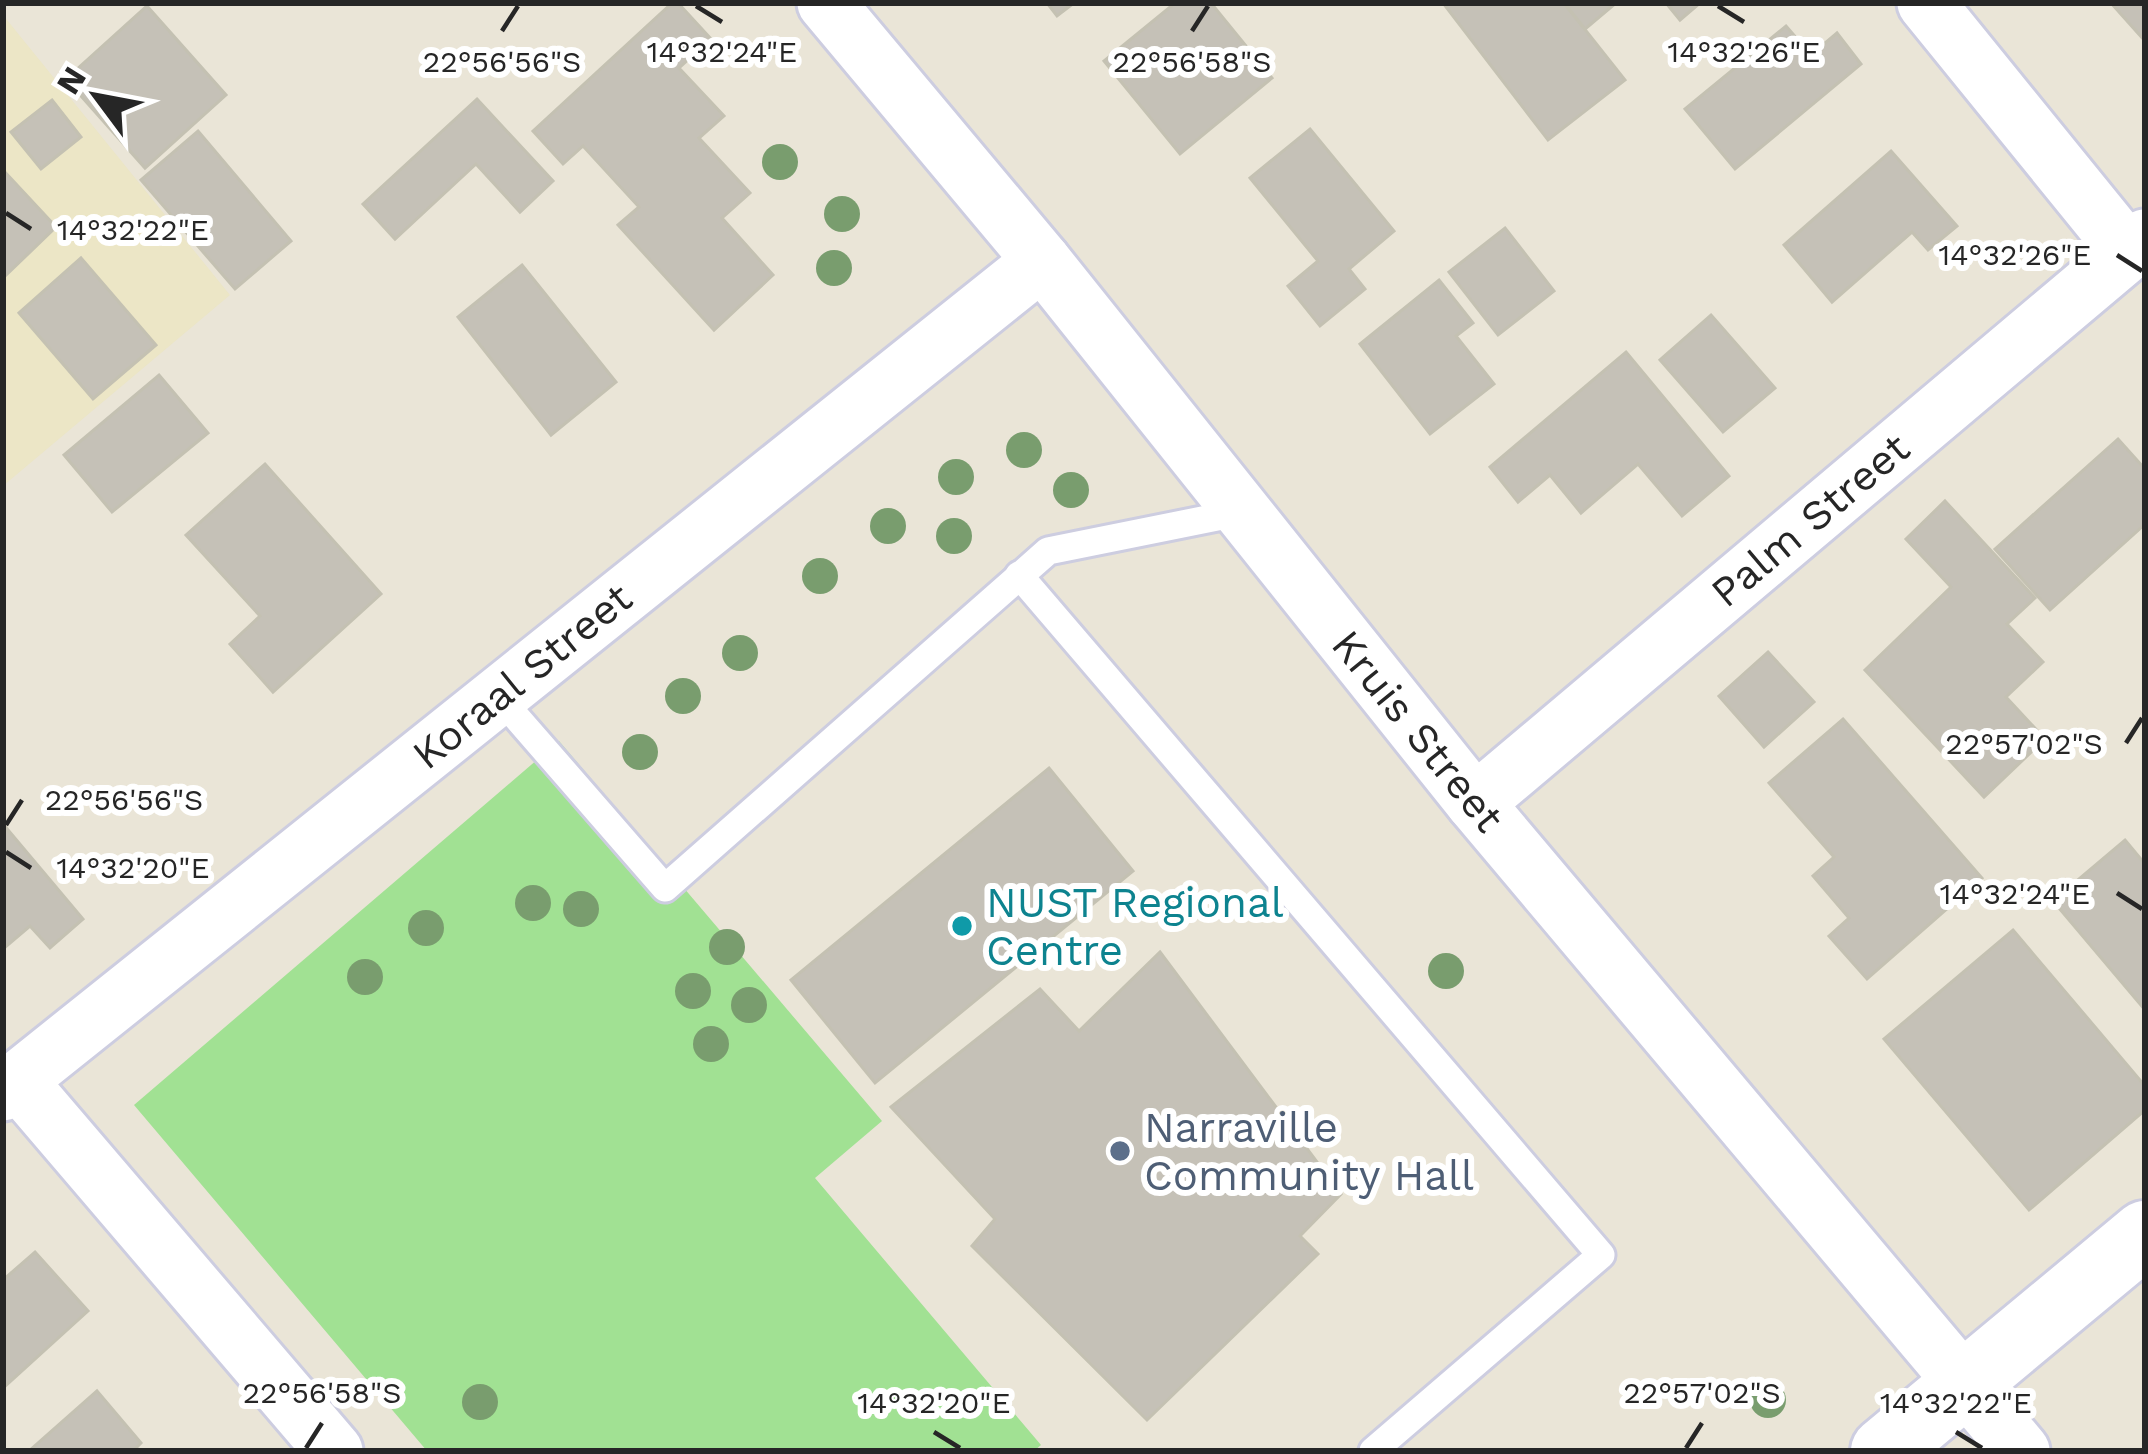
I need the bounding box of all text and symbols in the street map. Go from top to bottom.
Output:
text: 14°32'24"E [647,34,797,69]
text: 14°32'26"E [1668,34,1820,69]
north arrow [36,36,156,156]
text: 22°56'56"S [423,44,581,79]
text: 22°56'58"S [1113,44,1271,79]
text: N [48,60,94,101]
text: 14°32'22"E [57,212,209,247]
text: 14°32'26"E [1939,237,2091,272]
street label: Palm Street [1701,423,1919,617]
street label: Koraal Street [403,573,641,779]
street label: Kruis Street [1322,621,1514,841]
text: 22°57'02"S [1945,726,2103,761]
text: 22°56'56"S [45,782,203,817]
text: 14°32'20"E [56,850,210,885]
text: 14°32'24"E [1940,876,2090,911]
place label: NUST Regional Centre [986,878,1284,975]
marker: NUST Regional Centre [949,913,975,939]
place label: Narraville Community Hall [1144,1103,1474,1200]
marker: Narraville Community Hall [1107,1138,1133,1164]
text: 22°56'58"S [243,1375,401,1410]
text: 22°57'02"S [1623,1375,1781,1410]
text: 14°32'20"E [857,1385,1011,1420]
text: 14°32'22"E [1880,1385,2032,1420]

